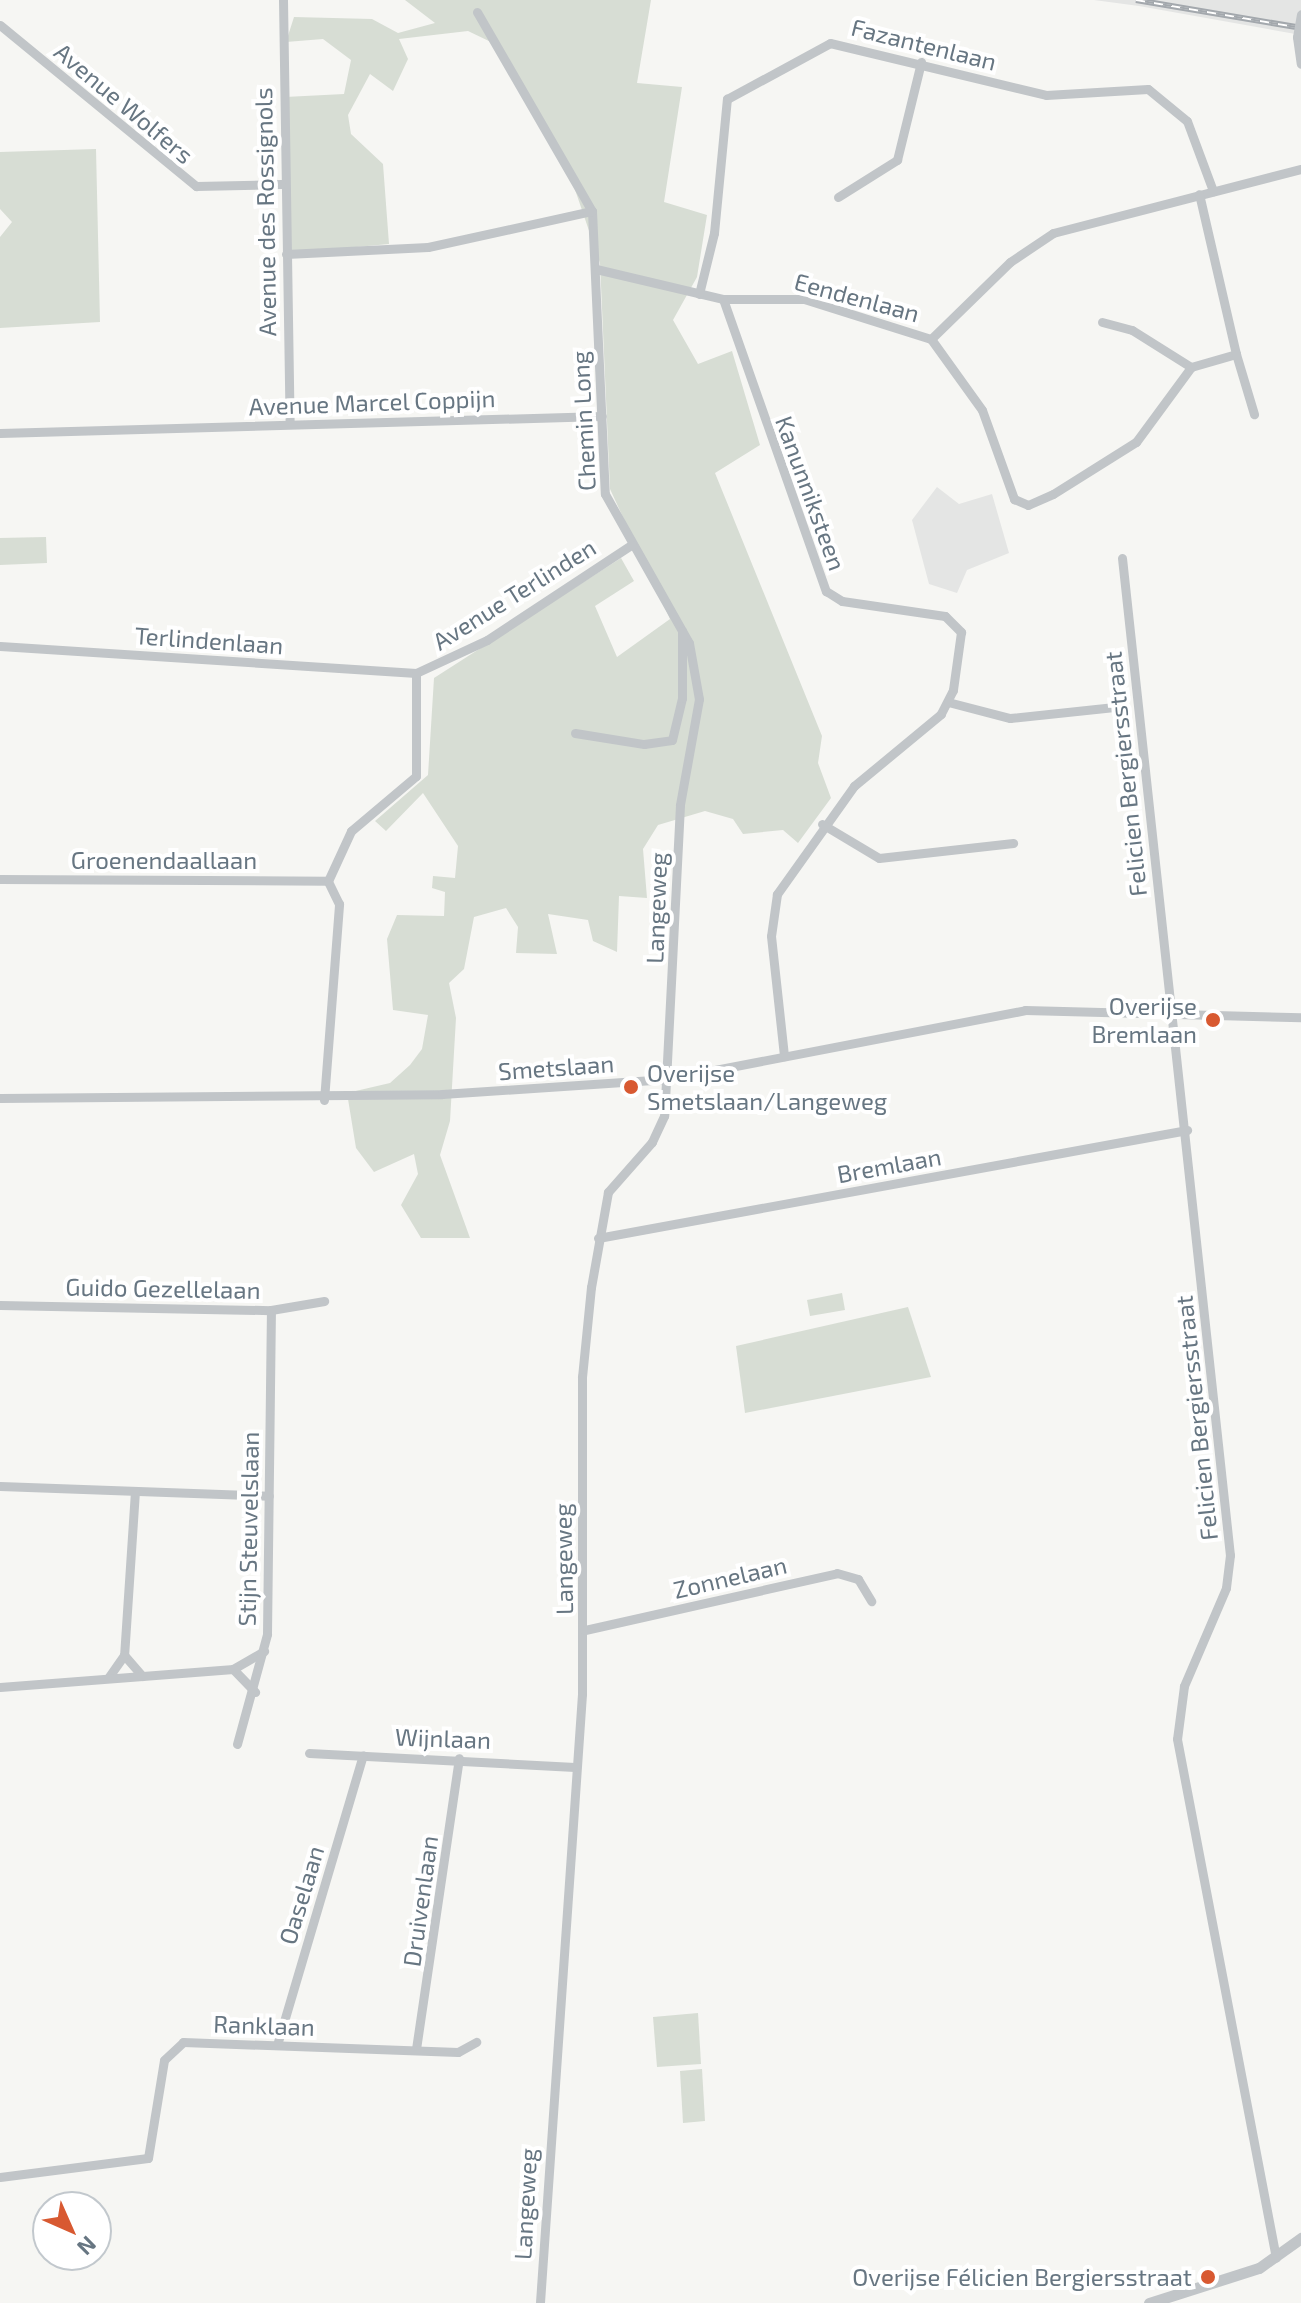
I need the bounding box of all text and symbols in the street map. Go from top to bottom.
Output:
street label: Fazantenlaan [849,12,999,76]
street label: Avenue Wolfers [49,37,199,169]
street label: Avenue des Rossignols [248,87,282,337]
street label: Eendenlaan [791,266,923,328]
street label: Chemin Long [565,350,601,492]
street label: Avenue Marcel Coppijn [248,383,496,421]
street label: Kanunniksteen [770,412,852,574]
street label: Avenue Terlinden [427,532,601,656]
street label: Terlindenlaan [134,620,284,660]
street label: Felicien Bergiersstraat [1098,650,1152,898]
street label: Groenendaallaan [71,846,257,874]
street label: Langeweg [640,852,672,964]
place label: Overijse Bremlaan [1091,992,1197,1048]
marker: Overijse Bremlaan [1204,1011,1222,1029]
street label: Smetslaan [497,1049,615,1085]
place label: Overijse Smetslaan/Langeweg [647,1059,887,1115]
marker: Overijse Smetslaan/Langeweg [622,1078,640,1096]
street label: Bremlaan [835,1142,943,1188]
street label: Guido Gezellelaan [65,1272,261,1304]
street label: Felicien Bergiersstraat [1169,1294,1223,1542]
street label: Stijn Steuvelslaan [232,1431,264,1627]
street label: Langeweg [548,1503,578,1615]
street label: Zonnelaan [671,1550,789,1604]
street label: Wijnlaan [394,1722,492,1754]
street label: Druivenlaan [397,1834,443,1968]
street label: Oaselaan [272,1842,330,1948]
street label: Ranklaan [213,2009,315,2041]
street label: Langeweg [508,2148,542,2260]
north arrow [32,2191,112,2271]
text: N [73,2232,102,2261]
place label: Overijse Félicien Bergiersstraat [852,2263,1192,2291]
marker: Overijse Félicien Bergiersstraat [1199,2268,1217,2286]

